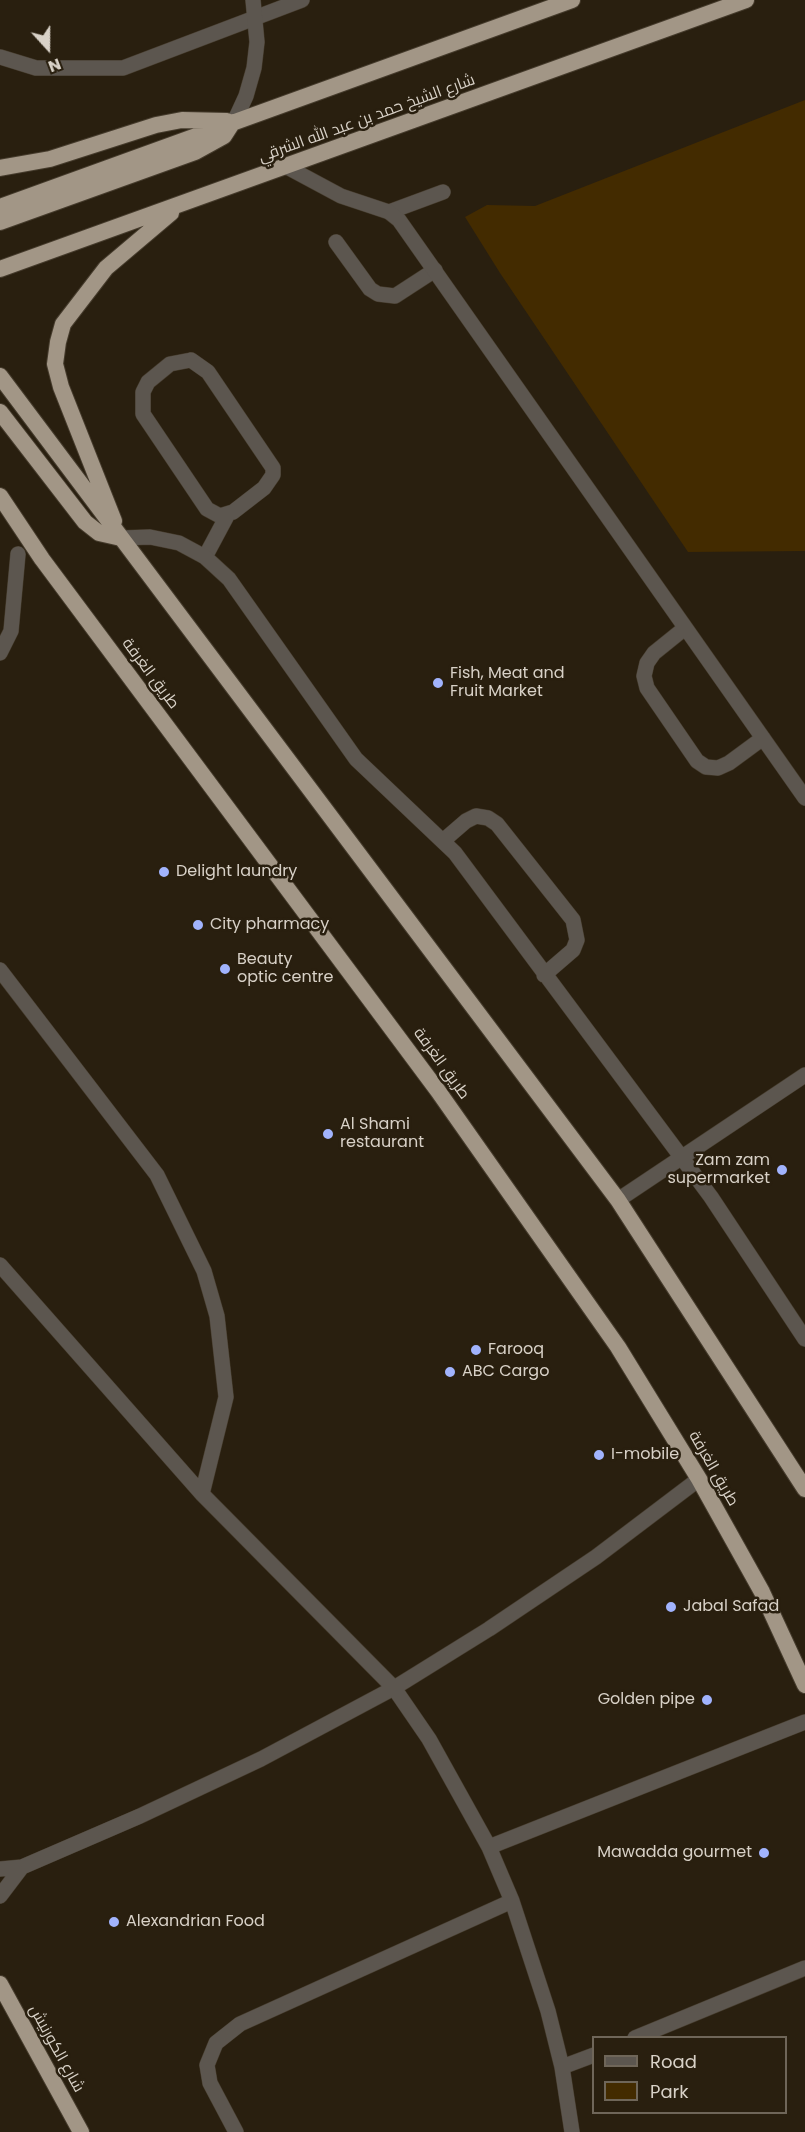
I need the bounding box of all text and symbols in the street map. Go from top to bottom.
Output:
north arrow [18,18,78,78]
text: N [45,52,64,78]
street label: شارع الشيخ حمد بن عبد الله الشرقي [256,71,478,167]
street label: طريق الغرفة [117,635,183,713]
place label: Fish, Meat and Fruit Market [450,664,565,702]
marker: Fish, Meat and Fruit Market [431,676,445,690]
place label: Delight laundry [176,862,297,882]
marker: Delight laundry [157,865,171,879]
place label: City pharmacy [210,915,329,935]
marker: City pharmacy [191,918,205,932]
place label: Beauty optic centre [237,950,333,988]
marker: Beauty optic centre [218,962,232,976]
street label: طريق الغرفة [409,1025,473,1103]
place label: Al Shami restaurant [340,1115,424,1153]
marker: Al Shami restaurant [321,1127,335,1141]
place label: Zam zam supermarket [667,1151,770,1189]
marker: Zam zam supermarket [775,1163,789,1177]
place label: Farooq [488,1340,544,1360]
marker: Farooq [469,1343,483,1357]
place label: ABC Cargo [462,1362,549,1382]
marker: ABC Cargo [443,1365,457,1379]
street label: طريق الغرفة [684,1428,742,1510]
place label: I-mobile [611,1445,679,1465]
marker: I-mobile [592,1448,606,1462]
place label: Jabal Safad [683,1597,779,1617]
marker: Jabal Safad [664,1600,678,1614]
place label: Golden pipe [598,1690,695,1710]
marker: Golden pipe [700,1693,714,1707]
place label: Mawadda gourmet [597,1843,752,1863]
marker: Mawadda gourmet [757,1846,771,1860]
place label: Alexandrian Food [126,1912,265,1932]
marker: Alexandrian Food [107,1915,121,1929]
street label: شارع الكورنيش [24,2002,88,2096]
legend [592,2036,787,2114]
text: Road [650,2049,697,2074]
text: Park [650,2079,689,2104]

